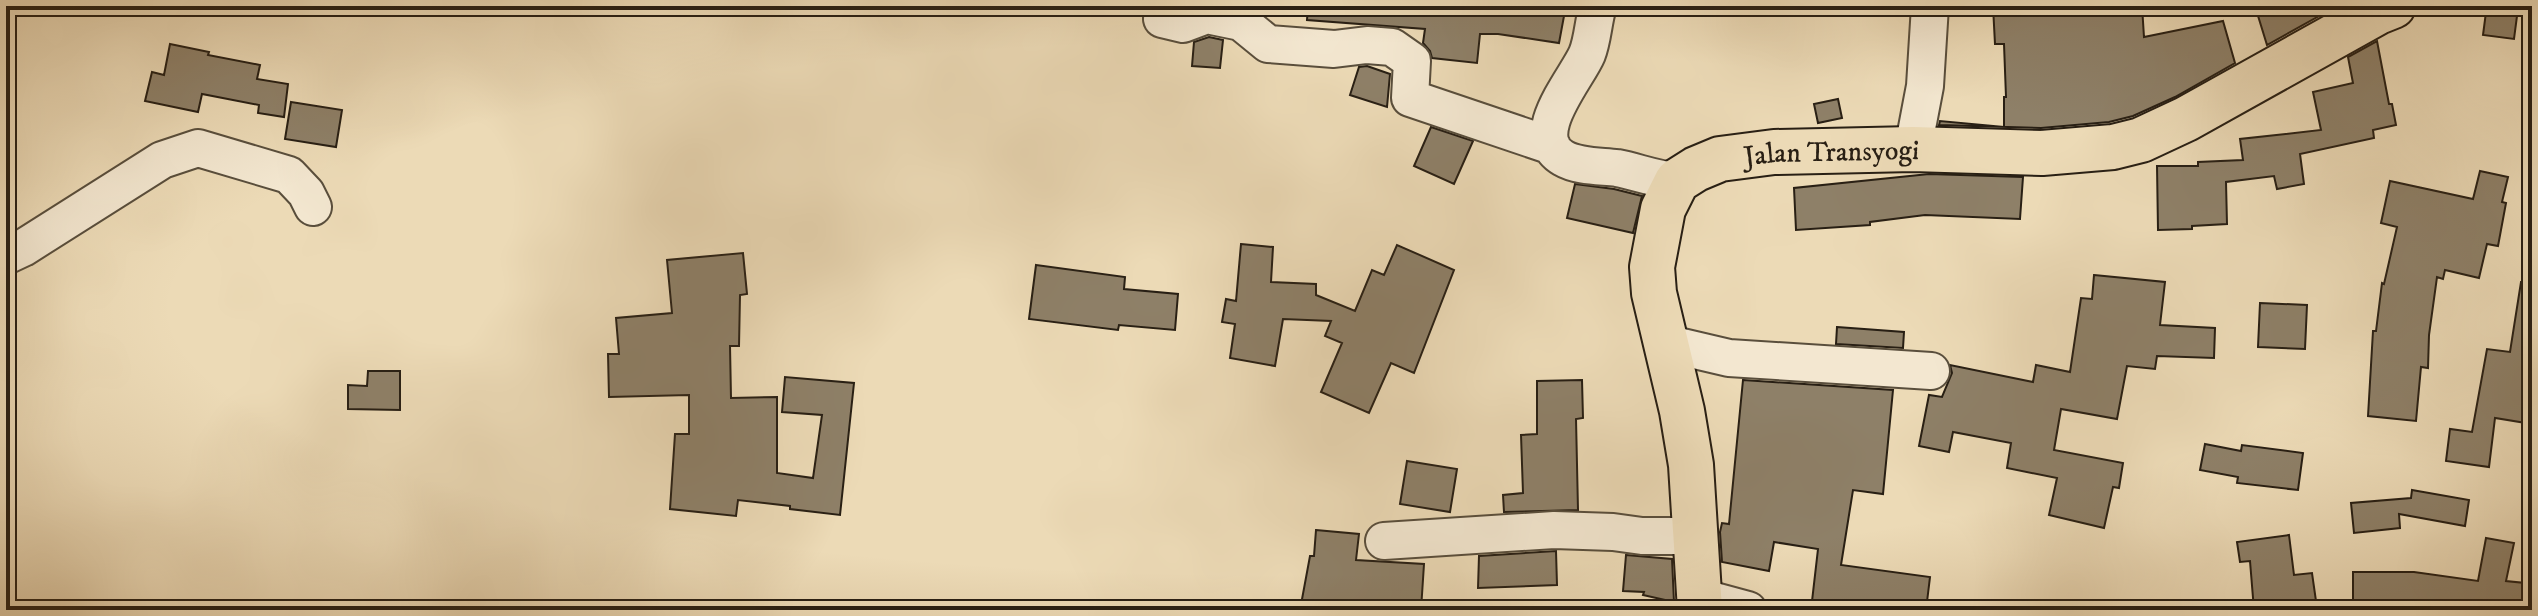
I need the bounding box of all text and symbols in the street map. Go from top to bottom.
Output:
street label: Jalan Transyogi [1739,133,1920,175]

